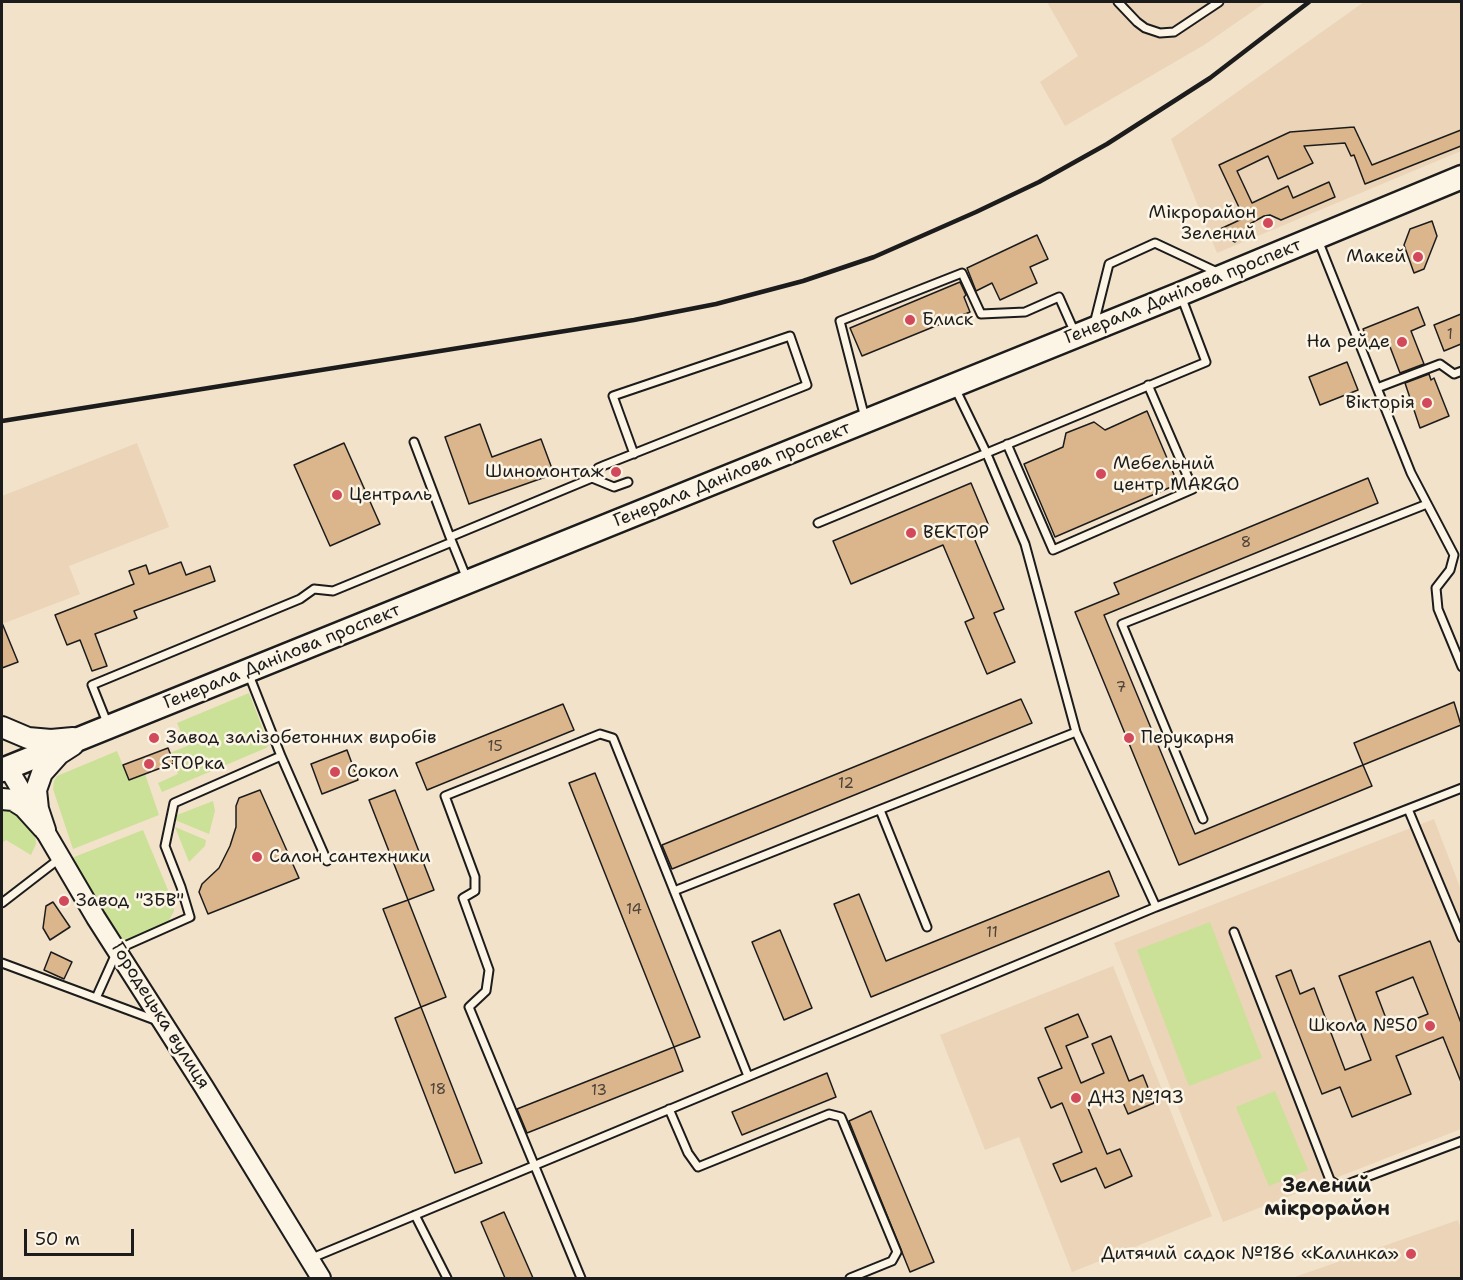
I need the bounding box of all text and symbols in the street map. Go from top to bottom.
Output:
place label: Мікрорайон Зелений [1149,202,1256,244]
marker: Мікрорайон Зелений [1261,216,1275,230]
street label: Генерала Данілова проспект [1061,235,1305,349]
place label: Макей [1346,246,1406,268]
marker: Макей [1411,250,1425,264]
place label: Блиск [922,309,973,331]
marker: Блиск [903,313,917,327]
house number: 1 [1447,326,1453,344]
place label: На рейде [1306,331,1390,353]
marker: На рейде [1395,335,1409,349]
place label: Вікторія [1345,392,1415,414]
marker: Вікторія [1420,396,1434,410]
street label: Генерала Данілова проспект [610,418,854,532]
place label: Мебельний центр MARGO [1113,453,1239,496]
place label: Шиномонтаж [485,461,604,483]
marker: Шиномонтаж [609,465,623,479]
marker: Мебельний центр MARGO [1094,467,1108,481]
place label: Централь [349,484,432,506]
marker: Централь [330,488,344,502]
place label: ВЕКТОР [923,522,989,544]
marker: ВЕКТОР [904,526,918,540]
house number: 8 [1241,534,1251,552]
street label: Генерала Данілова проспект [160,600,404,714]
house number: 7 [1116,679,1126,697]
place label: Завод залізобетонних виробів [166,727,437,749]
place label: Перукарня [1141,727,1234,749]
marker: Завод залізобетонних виробів [147,731,161,745]
marker: Перукарня [1122,731,1136,745]
house number: 15 [487,738,503,756]
place label: STOPка [161,753,225,775]
marker: STOPка [142,757,156,771]
place label: Сокол [347,761,398,783]
marker: Сокол [328,765,342,779]
house number: 12 [838,775,854,793]
place label: Салон сантехники [269,846,431,868]
marker: Салон сантехники [250,850,264,864]
place label: Завод "ЗБВ" [76,890,184,912]
marker: Завод "ЗБВ" [57,894,71,908]
house number: 14 [626,901,642,919]
house number: 11 [986,924,998,942]
street label: Городецька вулиця [106,939,214,1093]
place label: Школа №50 [1308,1015,1418,1037]
marker: Школа №50 [1423,1019,1437,1033]
house number: 18 [430,1081,446,1099]
house number: 13 [591,1082,607,1100]
place label: ДНЗ №193 [1088,1087,1184,1109]
marker: ДНЗ №193 [1069,1091,1083,1105]
district label: Зелений мікрорайон [1264,1175,1390,1222]
scale bar [27,1217,136,1255]
text: 50 m [35,1227,80,1251]
place label: Дитячий садок №186 «Калинка» [1101,1243,1399,1265]
marker: Дитячий садок №186 «Калинка» [1404,1247,1418,1261]

